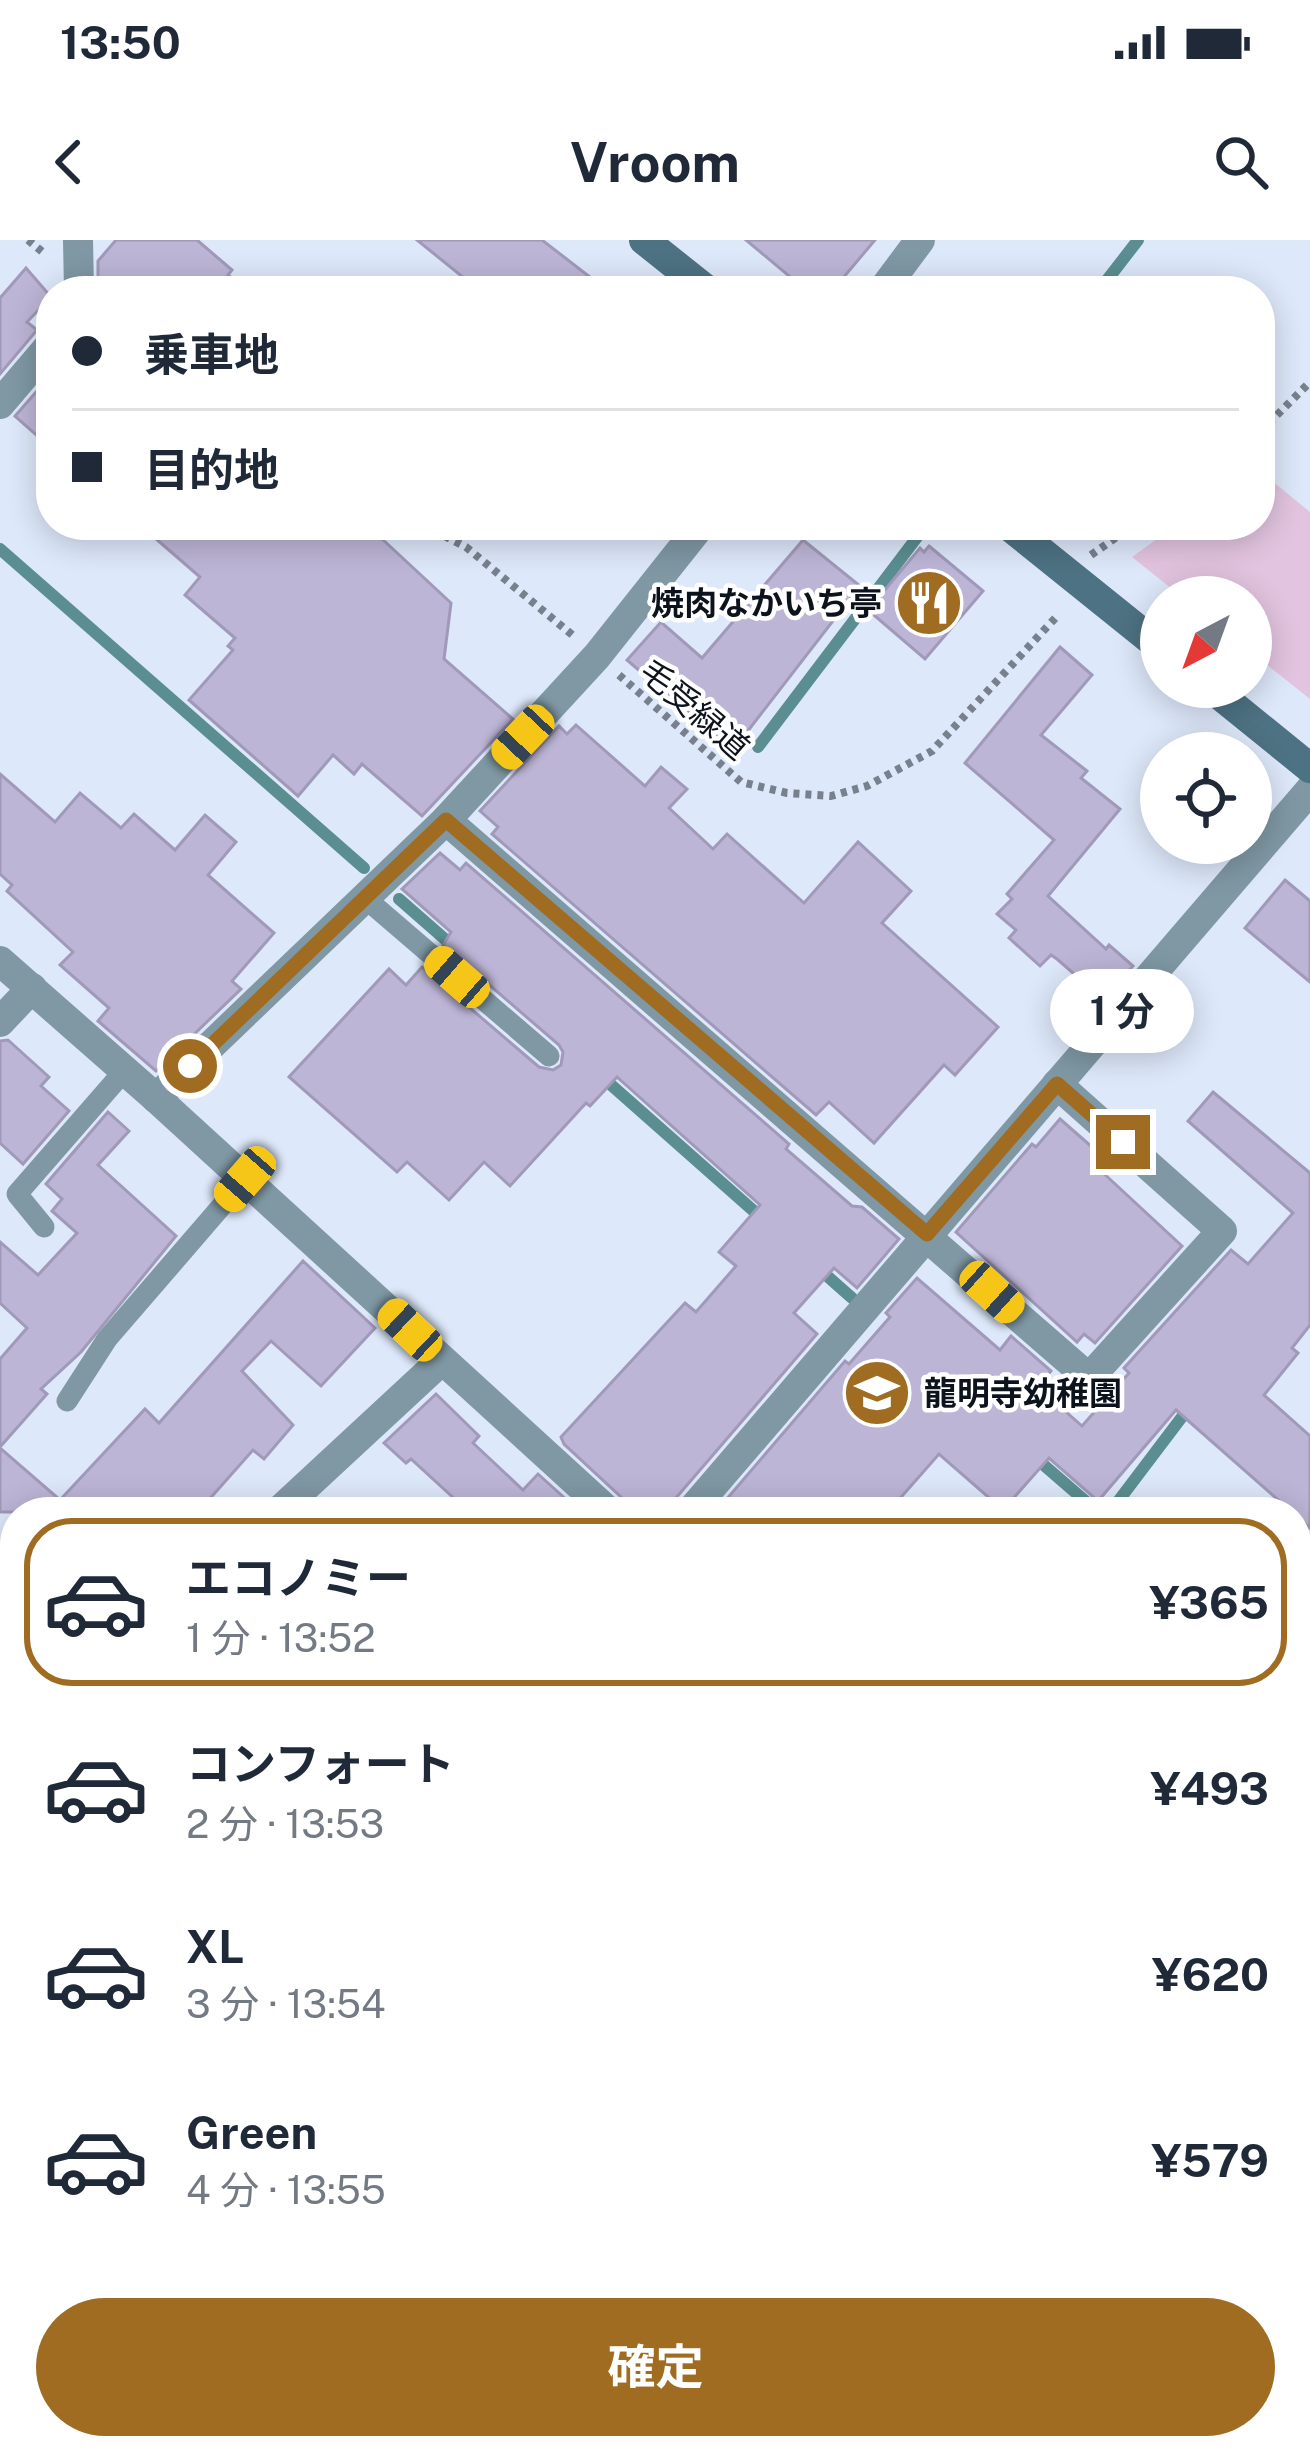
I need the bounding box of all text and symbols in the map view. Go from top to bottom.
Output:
text: 13:50 [60,16,181,69]
icon: back [36,129,102,195]
icon: search [1208,129,1274,195]
text: Vroom [570,131,740,194]
text: 乗車地 [144,328,279,381]
text: 目的地 [144,443,279,496]
restaurant icon: 焼肉なかいち亭 [894,568,964,638]
north arrow [1140,576,1272,708]
map controls [1140,576,1272,864]
place label: 焼肉なかいち亭 [651,584,882,622]
street label: 毛受緑道 [633,651,757,767]
car [485,698,561,776]
button: locate [1140,732,1272,864]
car [418,940,496,1014]
callout: 1 分 [1051,968,1195,1052]
text: 1 分 [1090,988,1154,1034]
route start [163,1039,217,1093]
route end [1096,1115,1150,1169]
car [208,1140,282,1218]
car [953,1255,1031,1329]
car [371,1292,449,1368]
school or university icon: 龍明寺幼稚園 [842,1358,912,1428]
place label: 龍明寺幼稚園 [924,1374,1122,1412]
icon: car [42,1548,150,1656]
text: エコノミー [186,1551,411,1604]
text: ¥365 [1149,1576,1269,1629]
text: 1 分 · 13:52 [186,1615,375,1661]
icon: car [42,1734,150,1842]
text: コンフォート [186,1737,455,1790]
text: ¥493 [1150,1762,1269,1815]
text: 2 分 · 13:53 [186,1801,384,1847]
icon: car [42,1920,150,2028]
text: XL [186,1920,244,1973]
text: ¥620 [1152,1948,1269,2001]
text: 3 分 · 13:54 [186,1981,385,2027]
icon: car [42,2106,150,2214]
text: Green [186,2106,317,2159]
text: ¥579 [1152,2134,1269,2187]
text: 4 分 · 13:55 [186,2167,386,2213]
button: 確定 [36,2298,1275,2436]

